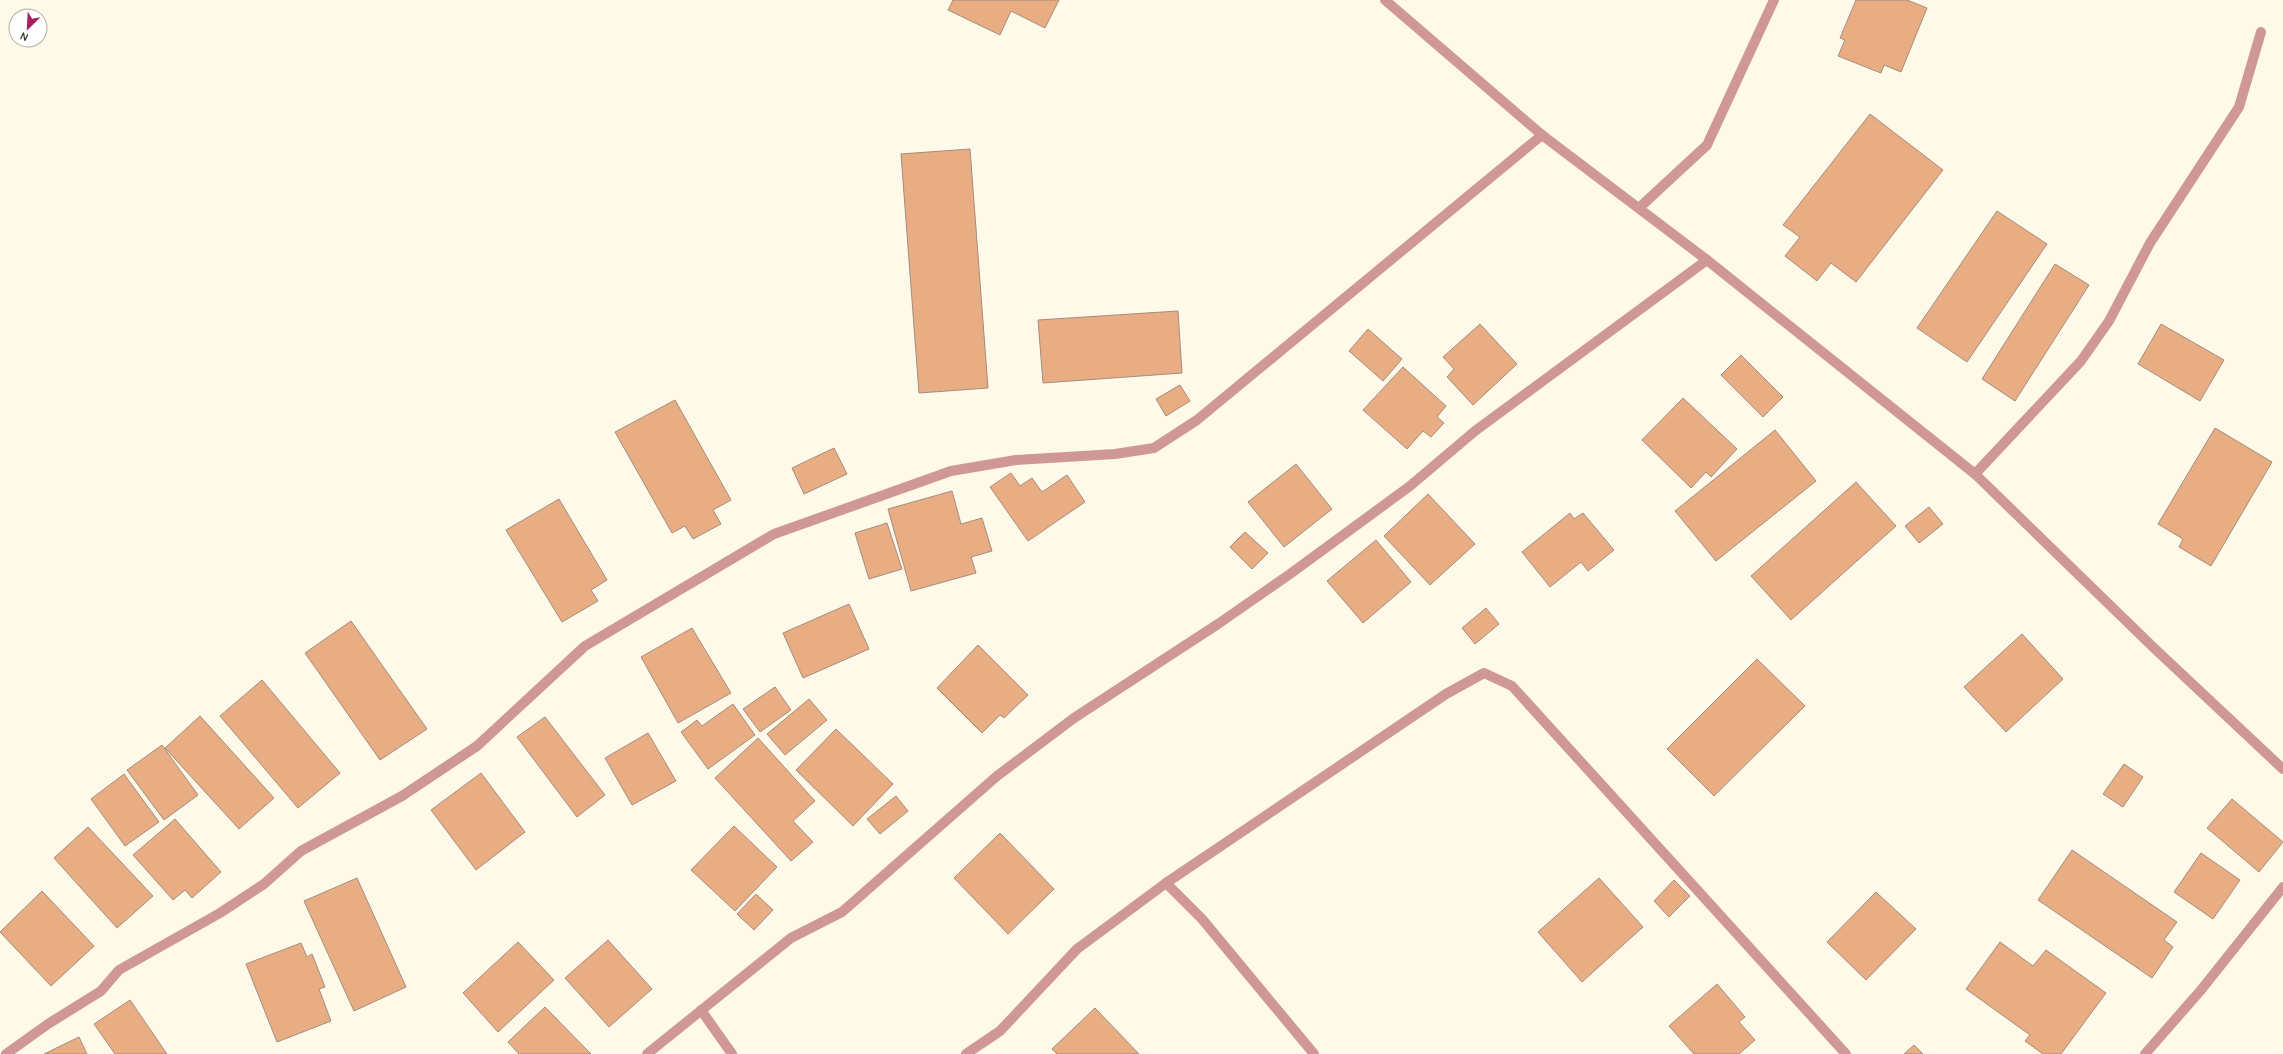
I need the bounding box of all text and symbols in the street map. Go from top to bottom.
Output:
north arrow [8,8,48,48]
text: N [18,29,30,44]

